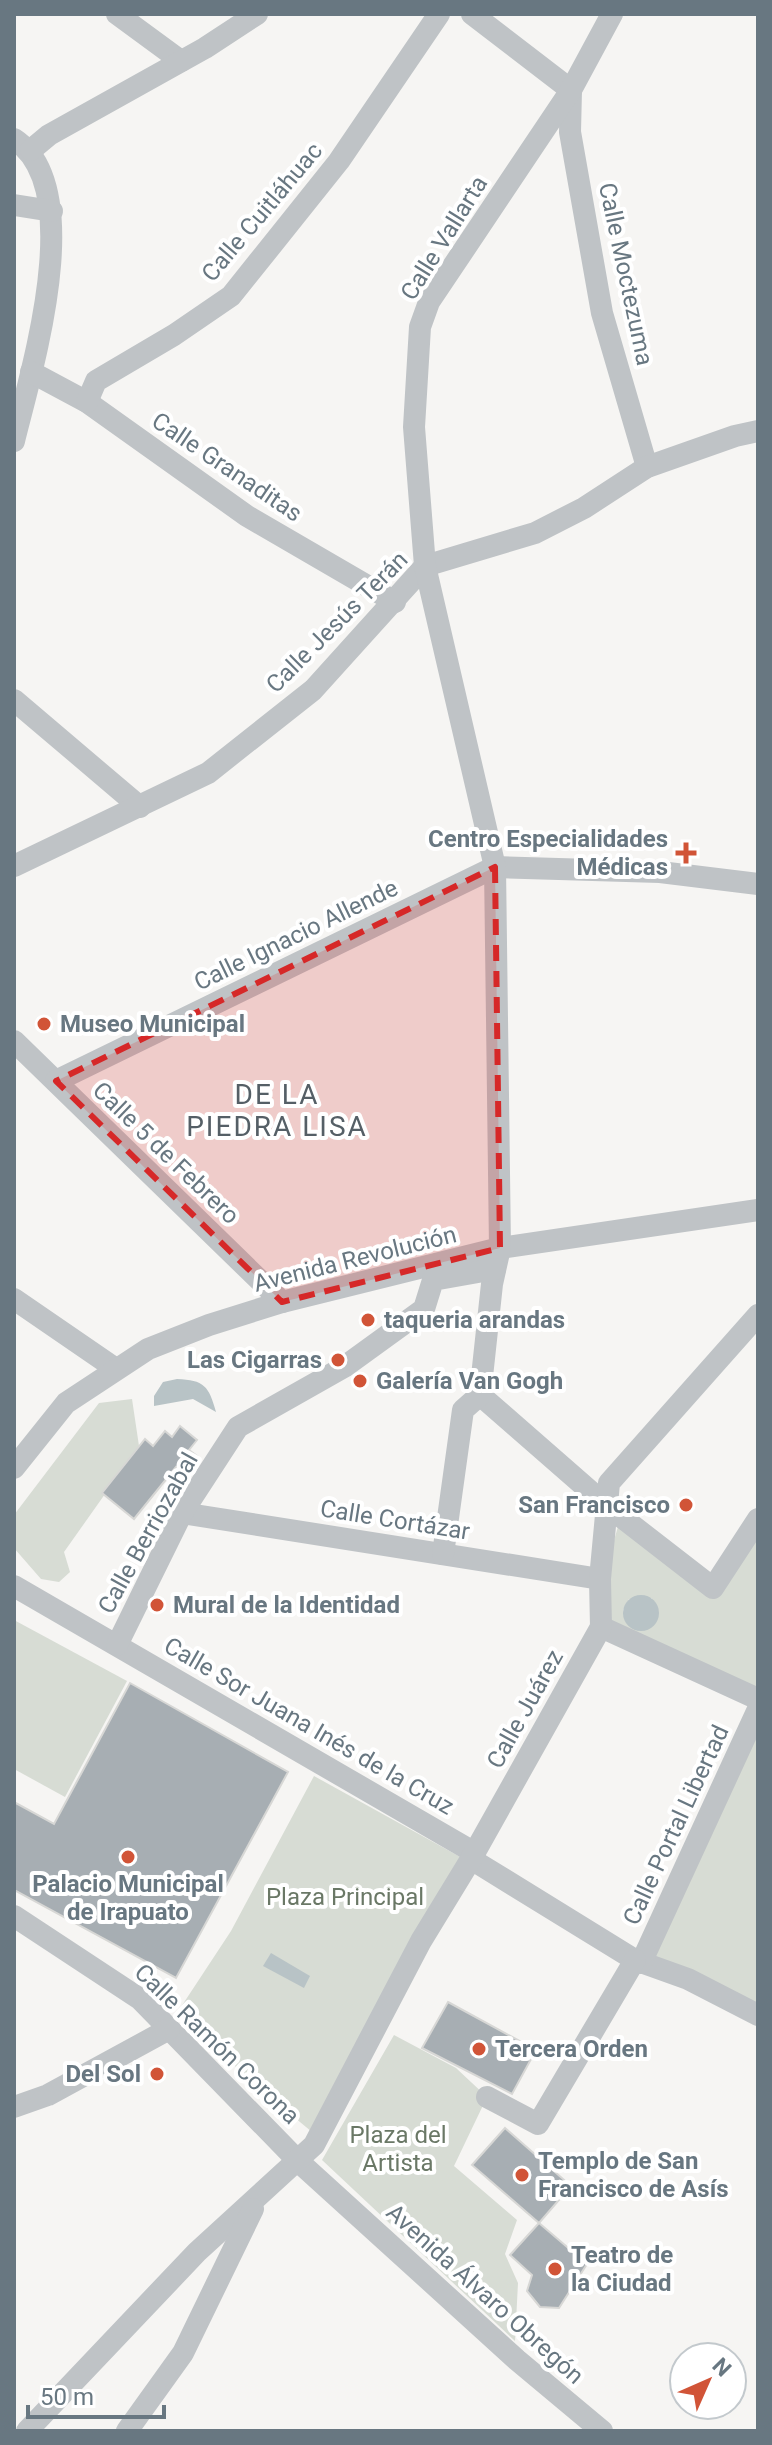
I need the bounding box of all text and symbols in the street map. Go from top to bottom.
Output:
street label: Calle Cuitláhuac [196,137,328,287]
street label: Calle Vallarta [395,171,493,305]
street label: Calle Moctezuma [593,180,659,368]
street label: Calle Granaditas [147,406,307,528]
street label: Calle Jesús Terán [261,546,413,698]
place label: Centro Especialidades Médicas [428,825,668,881]
marker: Centro Especialidades Médicas [675,842,697,864]
street label: Calle Ignacio Allende [190,874,402,996]
place label: Museo Municipal [60,1010,245,1038]
marker: Museo Municipal [35,1015,53,1033]
street label: Calle 5 de Febrero [87,1076,245,1230]
district label: DE LA PIEDRA LISA [186,1078,368,1143]
street label: Avenida Revolución [251,1220,459,1298]
place label: taqueria arandas [384,1306,565,1334]
marker: taqueria arandas [359,1311,377,1329]
place label: Las Cigarras [187,1346,322,1374]
marker: Las Cigarras [329,1351,347,1369]
place label: Galería Van Gogh [376,1367,563,1395]
marker: Galería Van Gogh [351,1372,369,1390]
street label: Calle Berriozabal [92,1448,204,1618]
place label: San Francisco [518,1491,670,1519]
street label: Calle Cortázar [318,1494,472,1546]
marker: San Francisco [677,1496,695,1514]
place label: Mural de la Identidad [173,1591,400,1619]
marker: Mural de la Identidad [148,1596,166,1614]
street label: Calle Sor Juana Inés de la Cruz [159,1631,459,1821]
street label: Calle Juárez [481,1645,569,1773]
street label: Calle Portal Libertad [617,1721,735,1929]
marker: Palacio Municipal de Irapuato [119,1848,137,1866]
place label: Palacio Municipal de Irapuato [32,1870,224,1926]
park label: Plaza Principal [266,1883,424,1911]
street label: Calle Ramón Corona [129,1958,305,2130]
place label: Tercera Orden [495,2035,648,2063]
marker: Tercera Orden [470,2040,488,2058]
place label: Del Sol [65,2060,141,2088]
marker: Del Sol [148,2065,166,2083]
park label: Plaza del Artista [349,2121,447,2177]
place label: Templo de San Francisco de Asís [538,2147,729,2203]
marker: Templo de San Francisco de Asís [513,2166,531,2184]
street label: Avenida Álvaro Obregón [381,2198,589,2390]
place label: Teatro de la Ciudad [571,2241,673,2297]
marker: Teatro de la Ciudad [546,2260,564,2278]
north arrow [668,2341,748,2421]
text: N [707,2353,736,2382]
scale bar [28,2369,164,2419]
text: 50 m [40,2383,94,2411]

